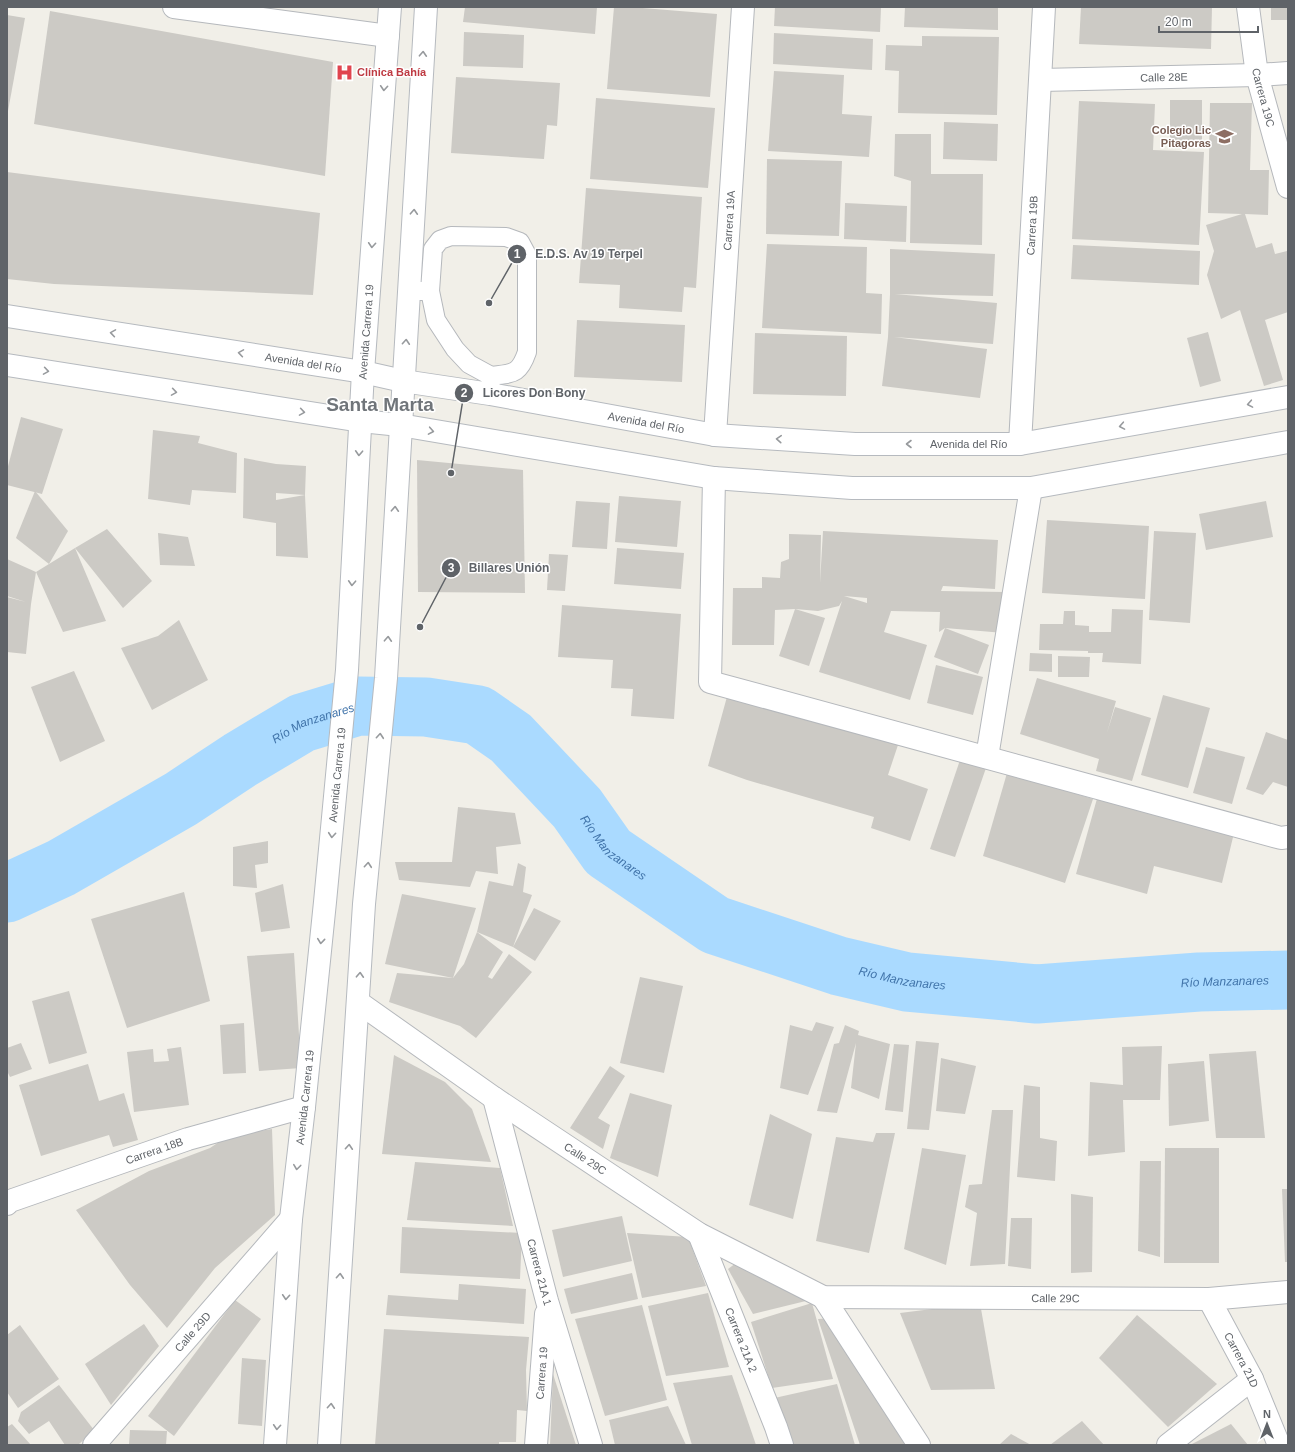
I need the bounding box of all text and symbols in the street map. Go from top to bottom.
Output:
scale bar [1159,8,1258,34]
text: 20 m [1165,15,1192,29]
one-way arrow [418,51,427,57]
hospital icon: Clínica Bahía [334,62,354,82]
place label: Clínica Bahía [357,66,427,78]
street label: Carrera 19C [1250,67,1277,128]
street label: Calle 28E [1140,71,1188,84]
one-way arrow [380,85,389,91]
place label: Colegio Lic Pitagoras [1152,124,1211,149]
school or university icon: Colegio Lic Pitagoras [1214,126,1234,146]
street label: Carrera 19A [721,189,737,251]
street label: Carrera 19B [1024,195,1040,256]
one-way arrow [409,209,418,215]
one-way arrow [368,242,377,248]
callout: E.D.S. Av 19 Terpel [507,242,651,266]
text: 1 [514,247,521,261]
text: E.D.S. Av 19 Terpel [535,247,643,261]
street label: Avenida Carrera 19 [357,284,375,380]
one-way arrow [110,329,116,338]
one-way arrow [402,339,411,345]
one-way arrow [238,349,244,358]
street label: Avenida del Río [264,351,343,375]
one-way arrow [42,366,49,375]
callout: Licores Don Bony [454,381,593,405]
text: 2 [461,386,468,400]
text: Licores Don Bony [483,386,586,400]
one-way arrow [171,387,177,396]
district label: Santa Marta [326,394,434,415]
one-way arrow [1246,399,1253,408]
one-way arrow [299,407,305,416]
street label: Avenida del Río [607,410,685,435]
one-way arrow [1118,422,1125,430]
one-way arrow [428,426,434,435]
one-way arrow [776,435,782,443]
street label: Avenida del Río [930,438,1007,450]
one-way arrow [906,440,912,448]
one-way arrow [355,450,364,456]
one-way arrow [391,506,400,512]
callout: Billares Unión [441,556,558,580]
text: 3 [448,561,455,575]
text: Billares Unión [469,561,549,575]
one-way arrow [347,580,356,586]
one-way arrow [384,636,392,642]
water label: Río Manzanares [269,701,356,746]
street label: Avenida Carrera 19 [327,727,348,823]
one-way arrow [376,733,385,739]
water label: Río Manzanares [577,813,649,883]
one-way arrow [327,832,336,838]
one-way arrow [363,862,372,868]
one-way arrow [317,938,326,944]
water label: Río Manzanares [857,964,946,993]
one-way arrow [355,972,364,978]
water label: Río Manzanares [1180,973,1269,990]
street label: Avenida Carrera 19 [294,1049,316,1145]
street label: Carrera 18B [124,1135,185,1166]
street label: Calle 29C [562,1140,609,1177]
one-way arrow [344,1144,353,1150]
one-way arrow [293,1164,302,1170]
street label: Carrera 21A 1 [525,1237,554,1307]
one-way arrow [336,1273,344,1279]
street label: Calle 29C [1031,1292,1080,1304]
one-way arrow [281,1294,290,1300]
street label: Carrera 21A 2 [723,1306,760,1374]
street label: Calle 29D [172,1310,213,1354]
street label: Carrera 21D [1222,1330,1261,1389]
street label: Carrera 19 [533,1347,549,1400]
one-way arrow [327,1403,336,1409]
north arrow [1247,1404,1287,1444]
text: N [1263,1408,1271,1420]
one-way arrow [272,1424,281,1430]

